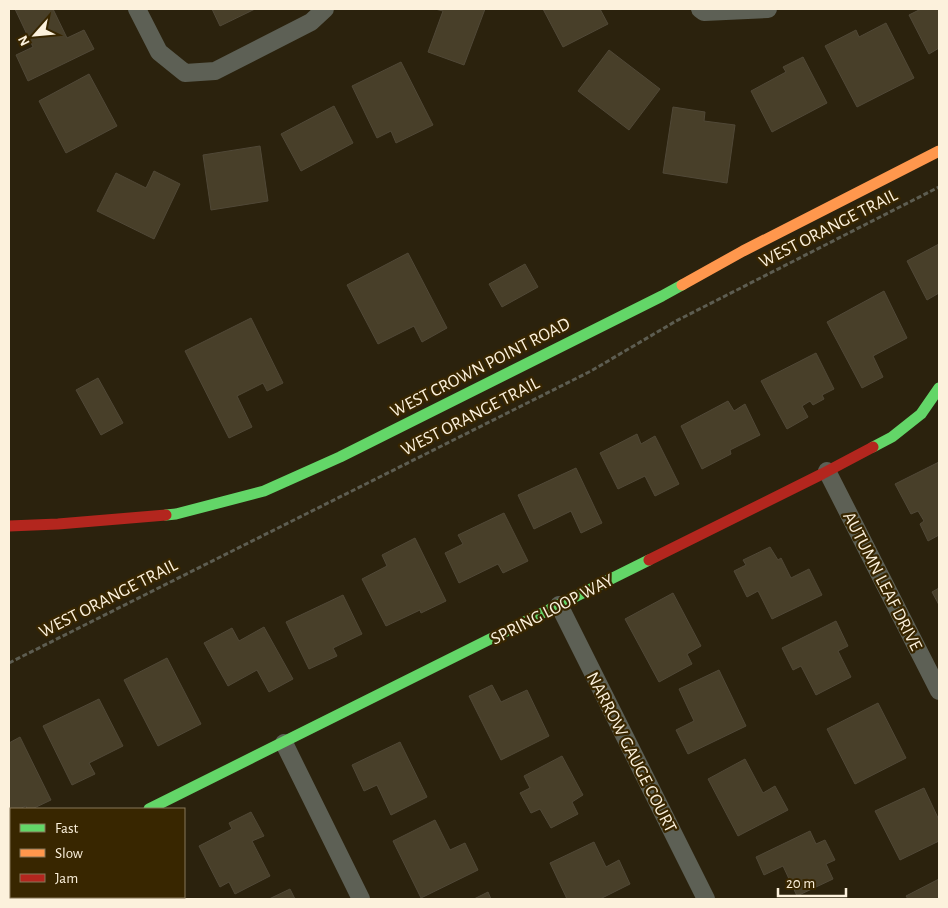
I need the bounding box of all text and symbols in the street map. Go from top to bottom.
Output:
north arrow [10,10,60,60]
text: N [16,33,33,48]
street label: WEST ORANGE TRAIL [756,186,901,272]
street label: WEST CROWN POINT ROAD [388,315,573,421]
street label: WEST ORANGE TRAIL [398,374,543,460]
street label: AUTUMN LEAF DRIVE [839,509,925,654]
street label: WEST ORANGE TRAIL [36,556,181,642]
street label: SPRING LOOP WAY [488,571,617,649]
street label: NARROW GAUGE COURT [583,669,680,836]
legend [10,808,185,898]
text: Fast [55,821,79,836]
text: Slow [55,846,83,861]
scale bar [778,866,846,898]
text: Jam [55,871,78,886]
text: 20 m [786,876,815,891]

